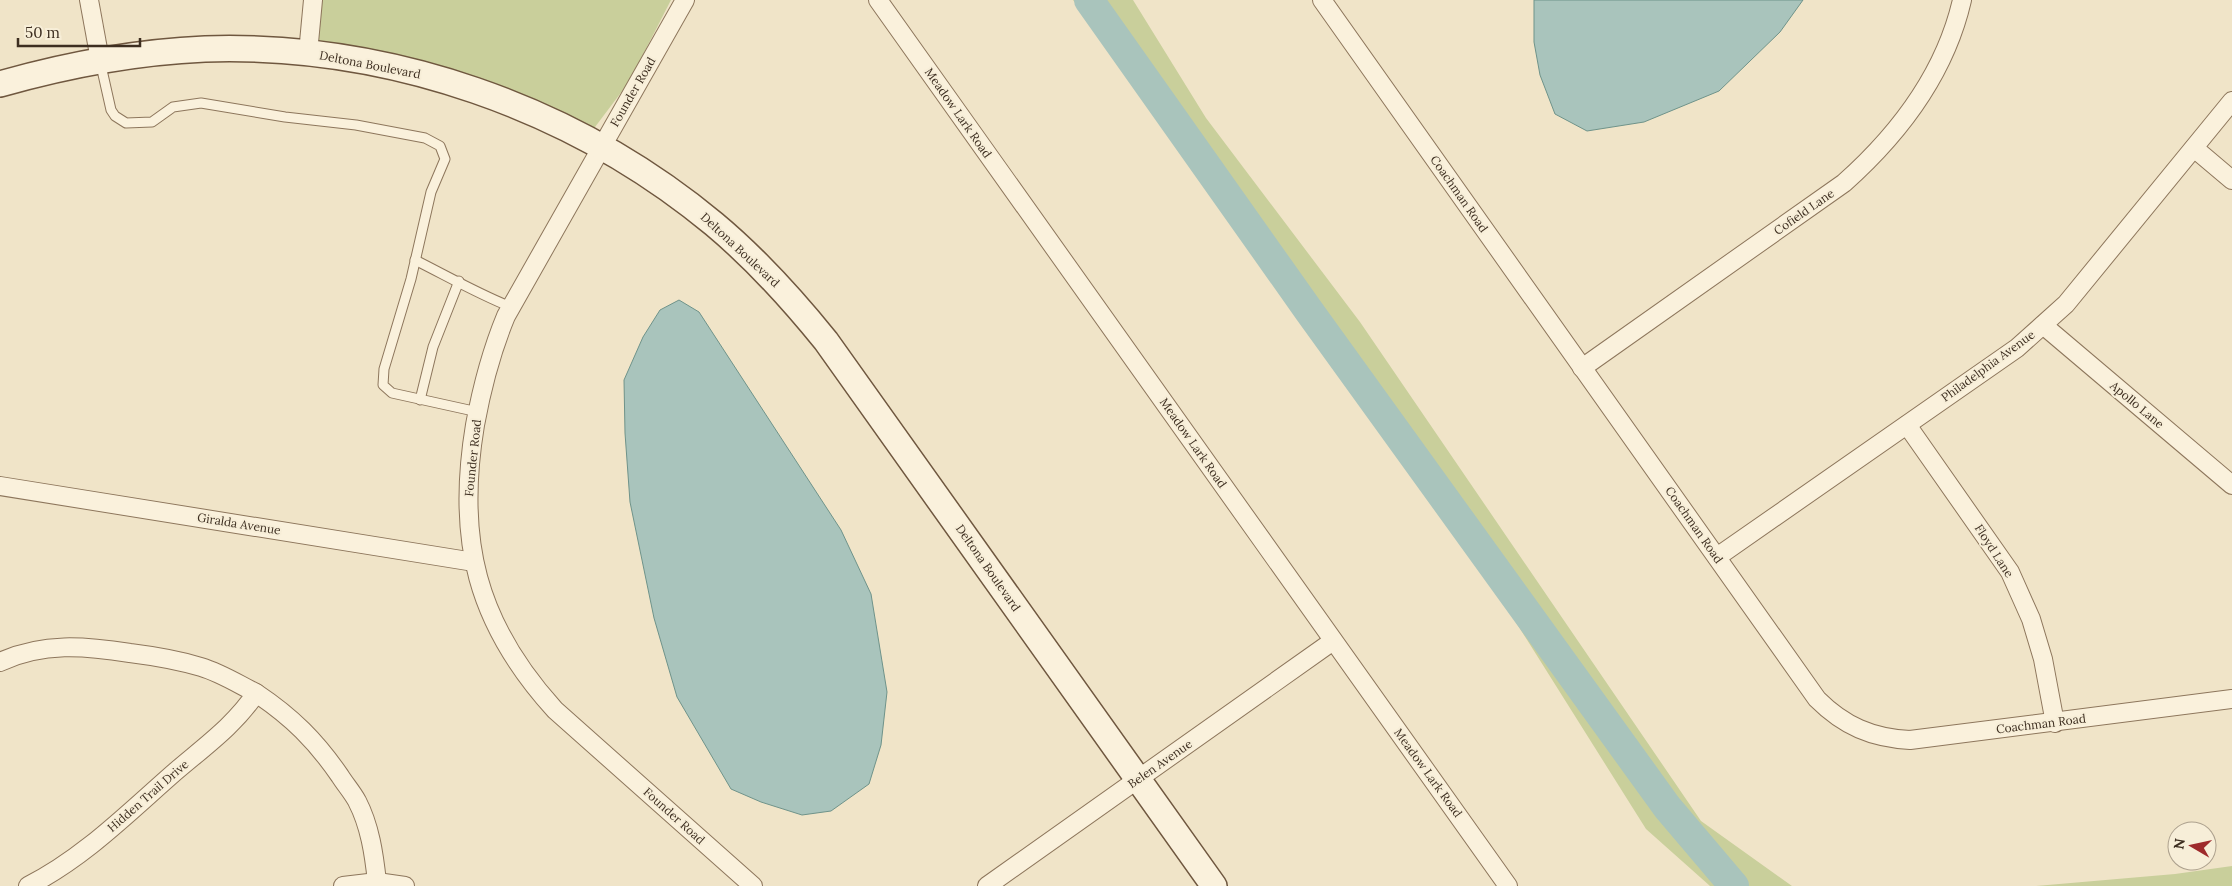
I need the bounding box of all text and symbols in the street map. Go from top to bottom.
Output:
scale bar [18,15,140,47]
text: 50 m [25,23,60,42]
street label: Deltona Boulevard [318,47,422,82]
street label: Founder Road [607,54,658,129]
street label: Meadow Lark Road [922,65,995,161]
street label: Coachman Road [1427,152,1491,235]
street label: Cofield Lane [1771,185,1837,238]
street label: Deltona Boulevard [698,209,783,290]
street label: Philadelphia Avenue [1938,326,2038,405]
street label: Apollo Lane [2107,377,2168,432]
street label: Meadow Lark Road [1157,395,1230,491]
street label: Founder Road [461,419,484,497]
street label: Coachman Road [1662,483,1726,566]
street label: Giralda Avenue [196,510,282,538]
street label: Deltona Boulevard [953,521,1024,614]
street label: Floyd Lane [1972,521,2017,581]
street label: Coachman Road [1995,711,2087,736]
street label: Meadow Lark Road [1391,725,1466,820]
street label: Belen Avenue [1125,736,1195,791]
street label: Hidden Trail Drive [104,756,192,835]
street label: Founder Road [640,784,708,847]
north arrow [2167,821,2217,871]
text: N [2169,837,2189,851]

